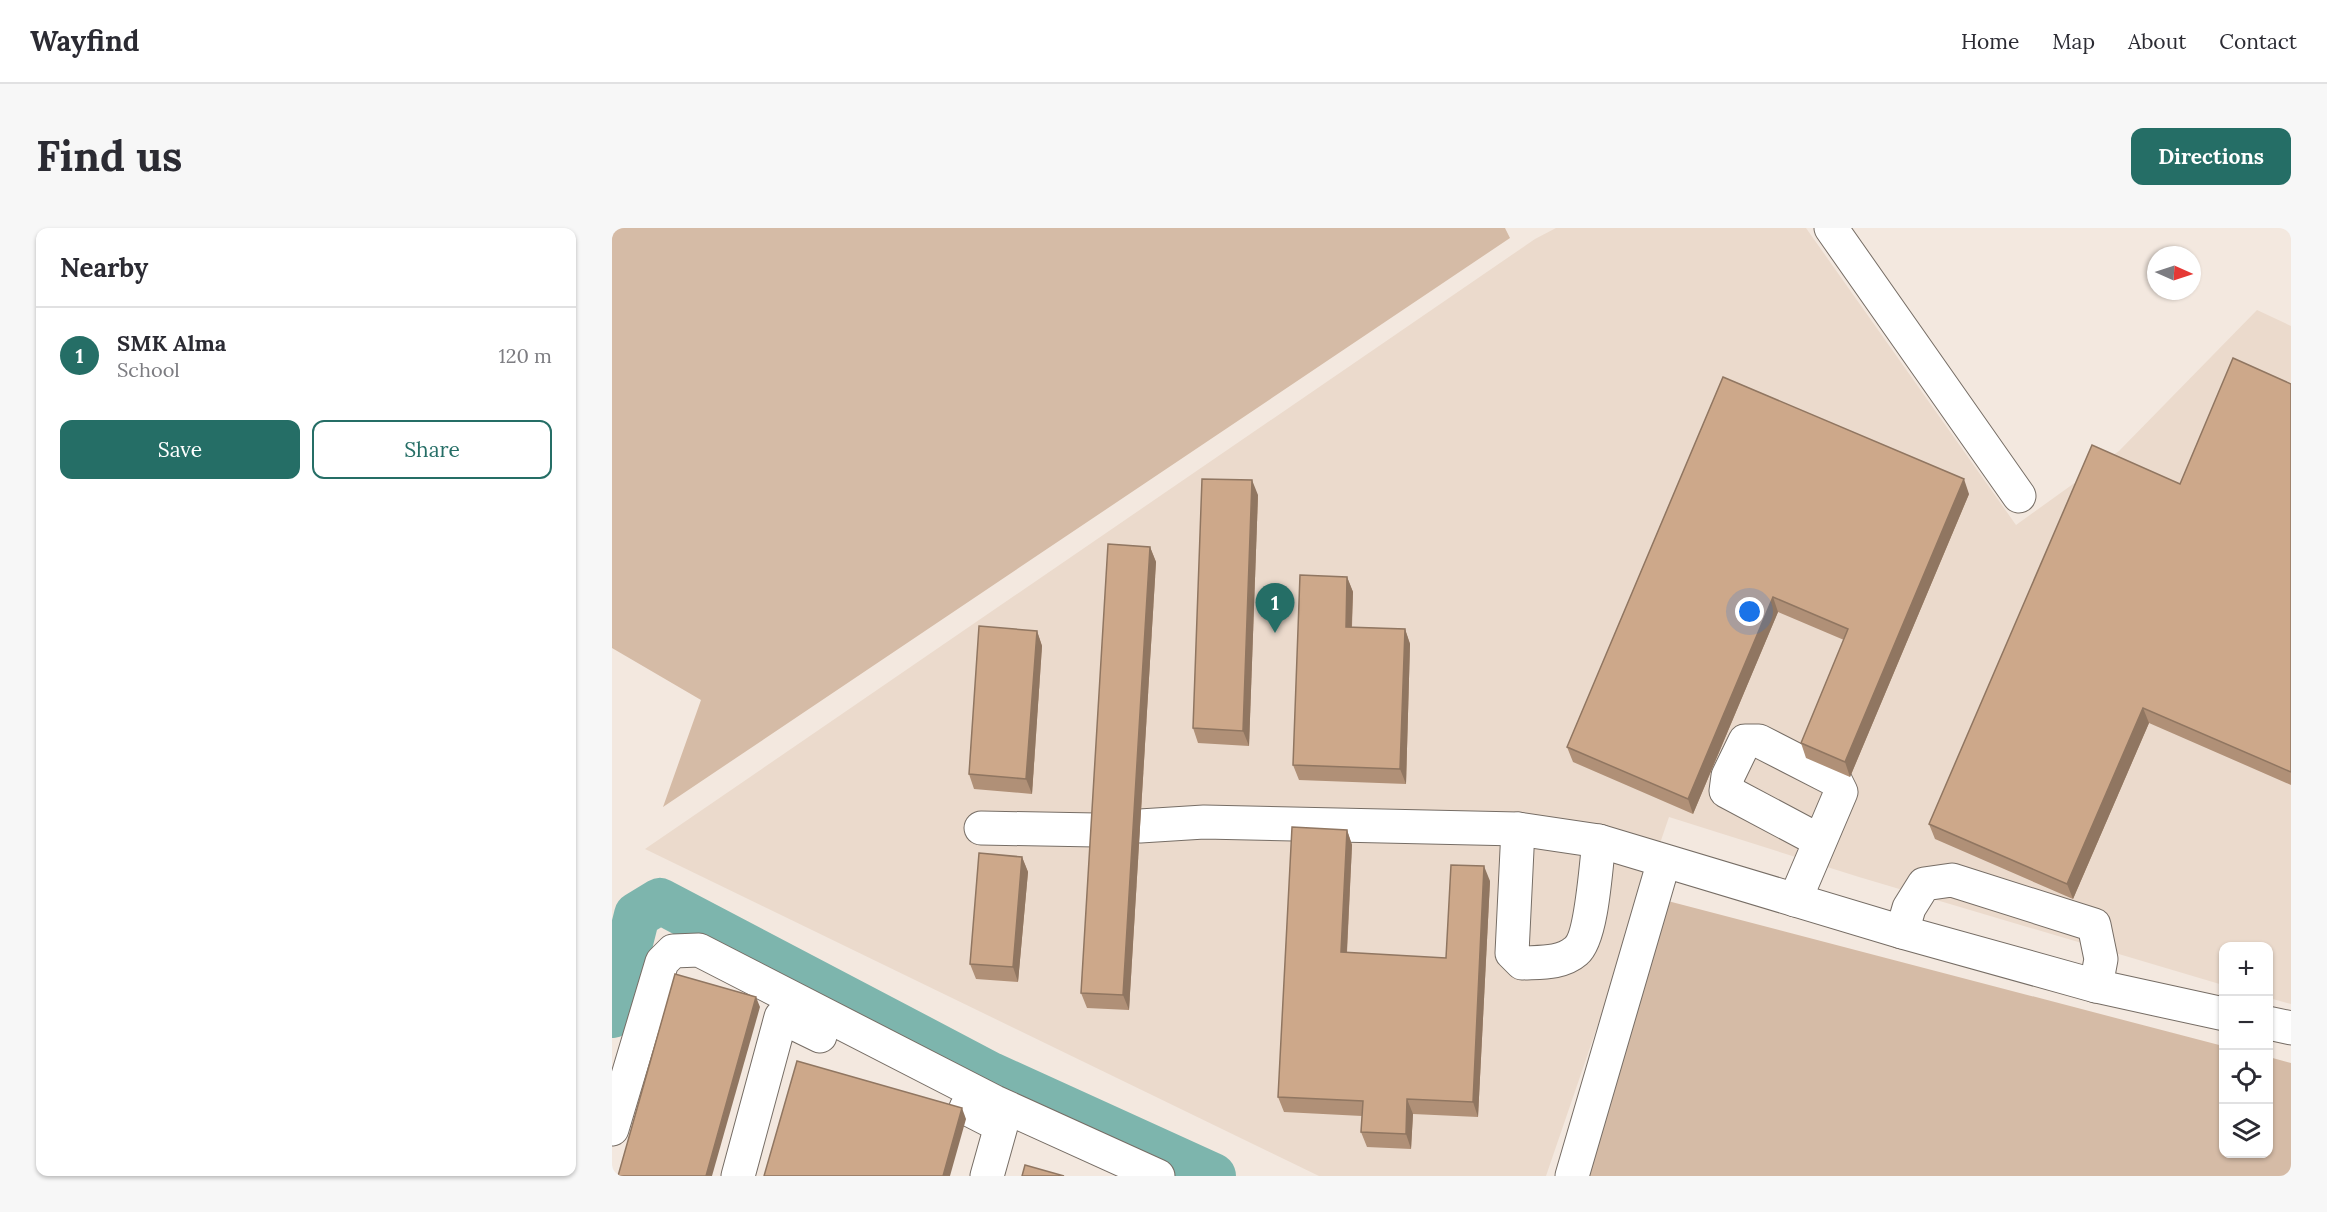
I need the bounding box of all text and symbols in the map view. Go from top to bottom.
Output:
text: Wayfind [30,23,139,59]
text: Home [1961,28,2019,55]
text: Map [2052,28,2095,55]
text: About [2128,28,2186,55]
text: Contact [2219,28,2297,55]
button: Directions [2131,128,2291,185]
text: Find us [36,129,182,183]
north arrow [2147,246,2201,300]
text: Nearby [60,251,148,284]
text: SMK Alma [117,329,226,357]
text: 1 [75,343,84,368]
text: 120 m [498,343,552,368]
text: School [117,357,180,382]
button: Save [60,420,300,479]
button: Share [312,420,552,479]
pin: 1 [1256,584,1294,633]
your location [1735,597,1764,626]
map controls [2219,942,2273,1158]
button: + [2219,942,2273,996]
button: − [2219,996,2273,1050]
button: locate [2219,1050,2273,1104]
button: layers [2219,1104,2273,1158]

